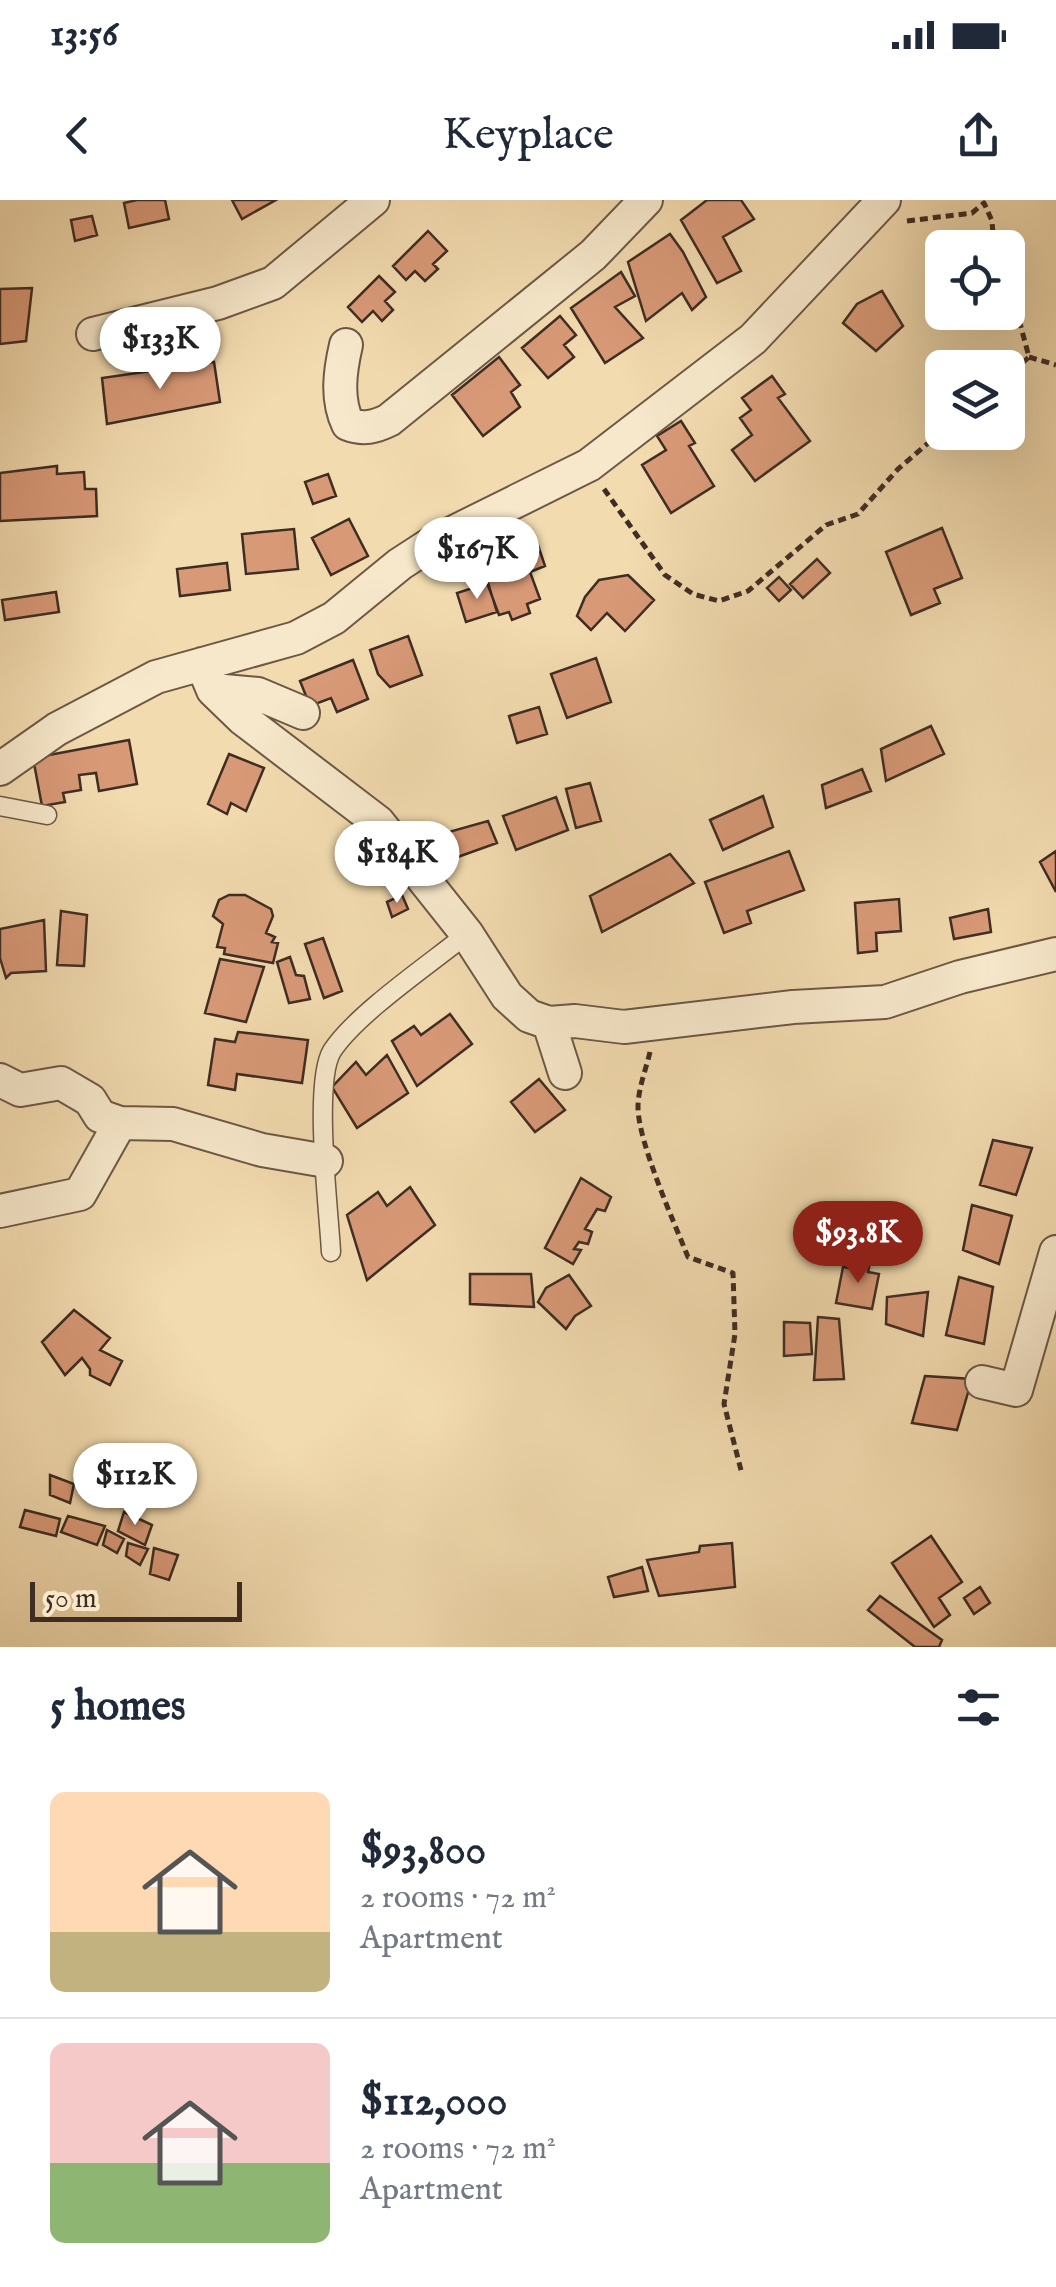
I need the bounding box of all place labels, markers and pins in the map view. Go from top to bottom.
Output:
pin: $133K [90,307,230,392]
pin: $167K [407,517,547,602]
pin: $184K [327,821,467,906]
pin: $93.8K [777,1201,939,1286]
pin: $112K [65,1443,205,1528]

